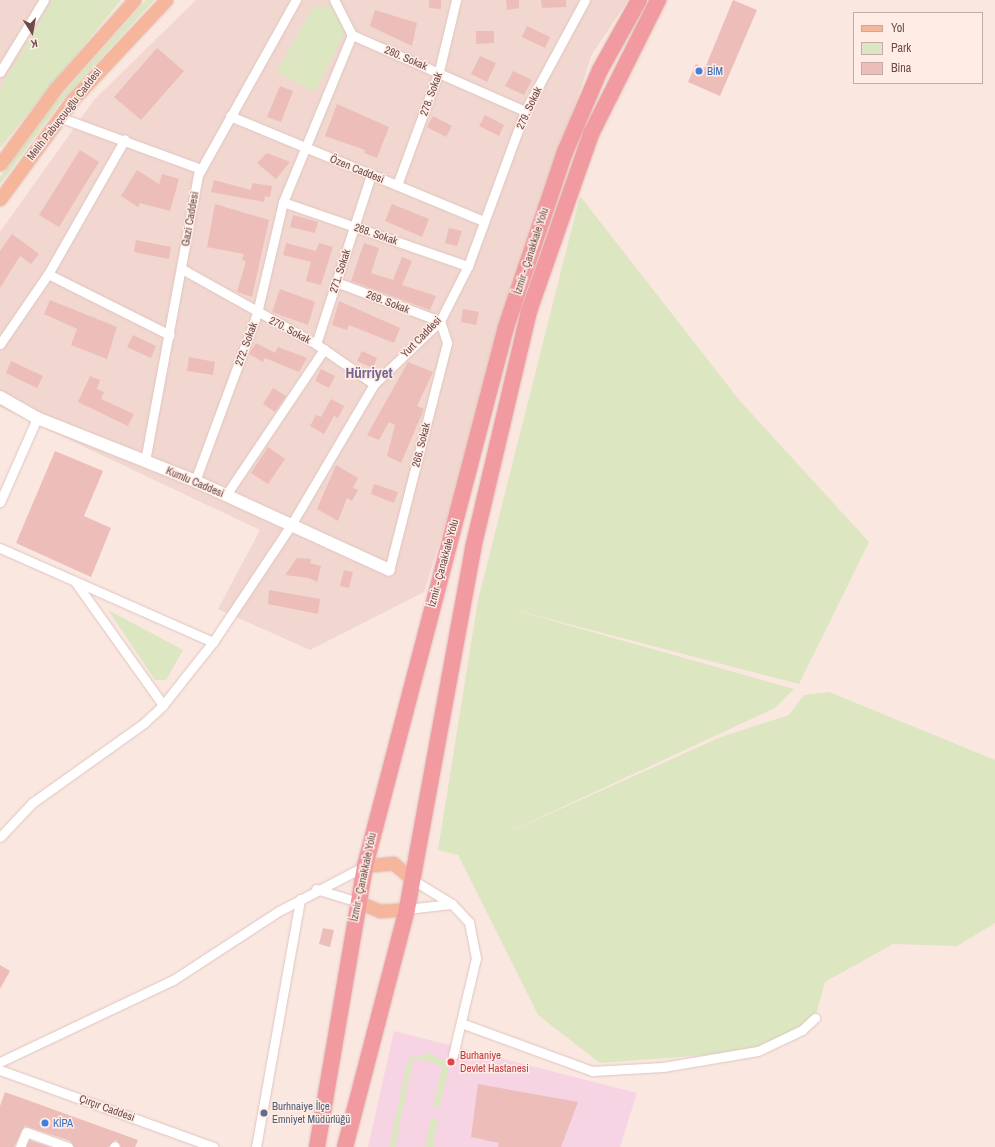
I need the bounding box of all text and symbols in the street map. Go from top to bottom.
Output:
north arrow [12,12,52,52]
legend [853,12,983,84]
text: Yol [891,20,904,36]
text: K [30,36,39,51]
text: Park [891,40,911,56]
street label: 280. Sokak [383,43,429,73]
text: Bina [891,60,911,76]
place label: BİM [707,64,723,78]
street label: Melih Pabuçcuoğlu Caddesi [24,65,104,163]
marker: BİM [694,66,704,76]
street label: 278. Sokak [417,71,445,117]
street label: 279. Sokak [513,85,545,131]
street label: Özen Caddesi [328,152,386,186]
street label: Gazi Caddesi [179,191,201,247]
street label: İzmir - Çanakkale Yolu [511,206,551,296]
street label: 268. Sokak [353,220,399,248]
street label: 271. Sokak [327,247,353,295]
street label: 269. Sokak [365,288,411,316]
street label: 270. Sokak [267,314,313,346]
street label: Yurt Caddesi [398,314,444,360]
street label: 272. Sokak [232,321,260,367]
district label: Hürriyet [345,364,393,382]
street label: 266. Sokak [409,422,433,468]
street label: Kumlu Caddesi [164,464,226,500]
street label: İzmir - Çanakkale Yolu [425,518,461,608]
street label: İzmir - Çanakkale Yolu [347,831,379,923]
place label: Burhaniye Devlet Hastanesi [460,1049,529,1075]
marker: Burhaniye Devlet Hastanesi [445,1056,457,1068]
street label: Çırçır Caddesi [77,1092,137,1124]
place label: Burhnaiye İlçe Emniyet Müdürlüğü [272,1100,350,1126]
marker: Burhnaiye İlçe Emniyet Müdürlüğü [259,1108,269,1118]
place label: KİPA [53,1116,73,1130]
marker: KİPA [40,1118,50,1128]

